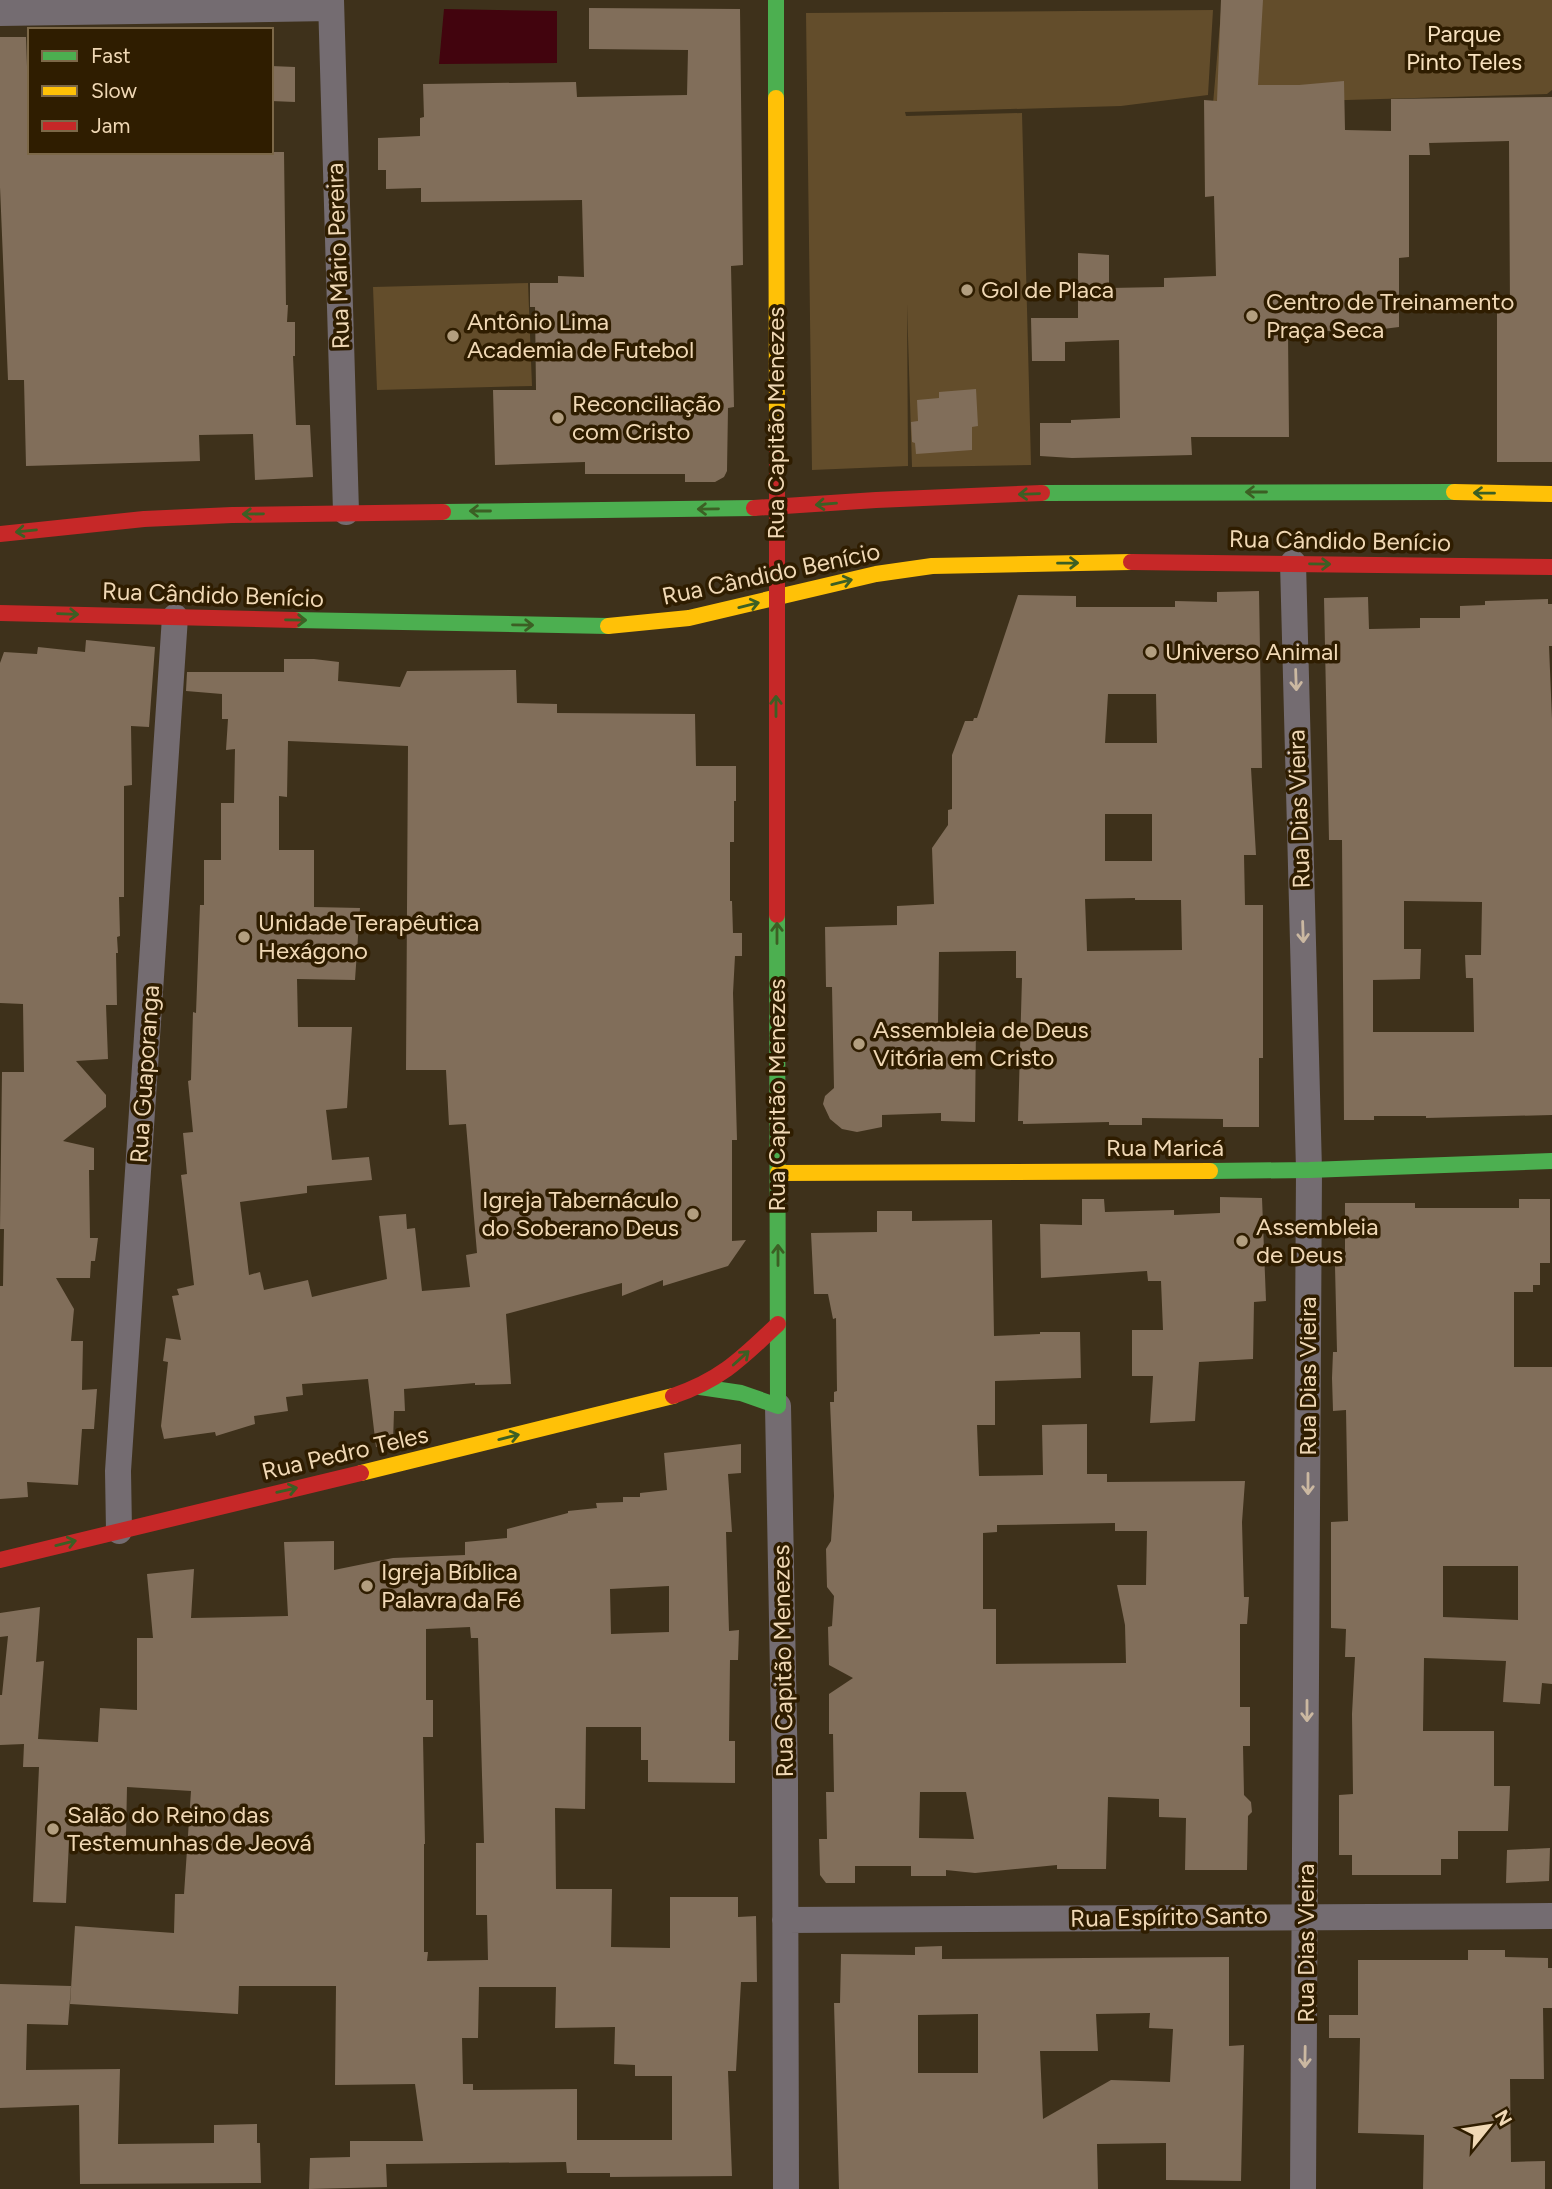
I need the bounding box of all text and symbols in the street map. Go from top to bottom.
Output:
park label: Parque Pinto Teles [1406,19,1522,76]
legend [28,28,273,154]
text: Fast [91,43,131,68]
text: Slow [91,78,137,103]
text: Jam [91,113,130,138]
street label: Rua Mário Pereira [320,162,355,350]
place label: Gol de Placa [981,275,1114,304]
marker: Gol de Placa [959,282,975,298]
place label: Centro de Treinamento Praça Seca [1266,287,1514,344]
place label: Antônio Lima Academia de Futebol [467,307,694,364]
street label: Rua Capitão Menezes [761,307,790,539]
marker: Centro de Treinamento Praça Seca [1244,308,1260,324]
marker: Antônio Lima Academia de Futebol [445,328,461,344]
place label: Reconciliação com Cristo [572,389,721,446]
marker: Reconciliação com Cristo [550,410,566,426]
one-way arrow [1245,485,1268,499]
one-way arrow [1473,486,1496,500]
one-way arrow [1018,488,1041,501]
one-way arrow [815,498,838,511]
one-way arrow [696,503,719,516]
one-way arrow [469,504,492,518]
one-way arrow [241,508,264,521]
street label: Rua Cândido Benício [1229,524,1451,557]
one-way arrow [15,525,38,538]
street label: Rua Cândido Benício [659,536,883,611]
one-way arrow [1056,556,1079,569]
one-way arrow [1308,557,1331,570]
one-way arrow [830,575,853,588]
street label: Rua Cândido Benício [101,576,325,613]
one-way arrow [737,598,760,612]
one-way arrow [56,607,79,620]
one-way arrow [284,614,307,627]
one-way arrow [511,619,534,632]
place label: Universo Animal [1165,637,1339,666]
marker: Universo Animal [1143,644,1159,660]
one-way arrow [1289,669,1302,692]
one-way arrow [769,695,783,718]
street label: Rua Dias Vieira [1281,729,1316,889]
place label: Unidade Terapêutica Hexágono [258,908,479,965]
one-way arrow [1296,921,1309,944]
one-way arrow [770,922,784,945]
marker: Unidade Terapêutica Hexágono [236,929,252,945]
street label: Rua Capitão Menezes [762,979,791,1211]
street label: Rua Guaporanga [124,984,165,1164]
place label: Assembleia de Deus Vitória em Cristo [873,1015,1089,1072]
marker: Assembleia de Deus Vitória em Cristo [851,1036,867,1052]
street label: Rua Maricá [1106,1133,1224,1162]
place label: Igreja Tabernáculo do Soberano Deus [481,1185,679,1242]
marker: Igreja Tabernáculo do Soberano Deus [685,1206,701,1222]
place label: Assembleia de Deus [1256,1212,1378,1269]
marker: Assembleia de Deus [1234,1233,1250,1249]
one-way arrow [771,1244,785,1267]
street label: Rua Dias Vieira [1293,1296,1322,1456]
one-way arrow [732,1350,750,1366]
street label: Rua Pedro Teles [259,1419,431,1486]
one-way arrow [497,1430,519,1443]
one-way arrow [1301,1472,1315,1495]
one-way arrow [275,1483,298,1496]
one-way arrow [54,1536,77,1549]
street label: Rua Capitão Menezes [766,1544,799,1778]
place label: Igreja Bíblica Palavra da Fé [381,1557,521,1614]
marker: Igreja Bíblica Palavra da Fé [359,1578,375,1594]
one-way arrow [1300,1699,1314,1722]
place label: Salão do Reino das Testemunhas de Jeová [67,1800,312,1857]
marker: Salão do Reino das Testemunhas de Jeová [45,1821,61,1837]
street label: Rua Dias Vieira [1291,1863,1320,2023]
street label: Rua Espírito Santo [1070,1900,1268,1933]
one-way arrow [1298,2046,1312,2069]
north arrow [1454,2091,1524,2161]
text: N [1490,2106,1517,2130]

